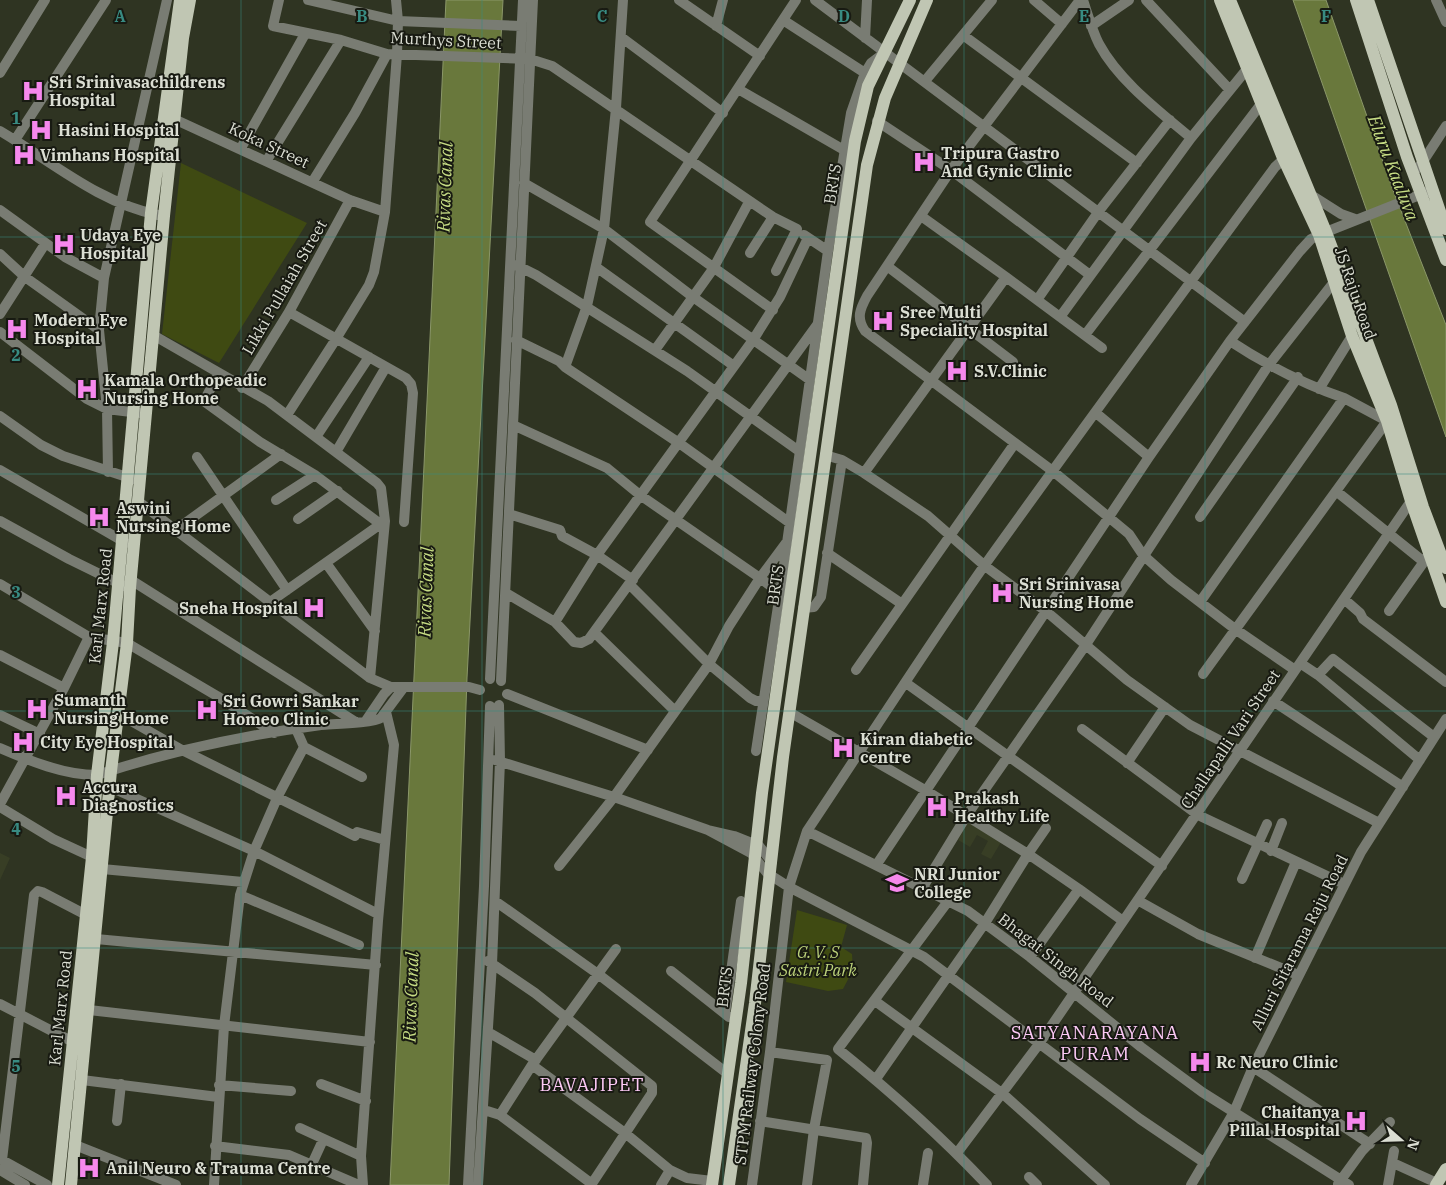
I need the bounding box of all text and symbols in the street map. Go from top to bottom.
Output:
text: A [114,6,126,26]
text: B [356,6,368,26]
text: C [597,6,607,26]
text: D [838,6,850,26]
text: E [1079,6,1089,26]
text: F [1321,6,1331,26]
street label: Murthys Street [390,27,502,53]
place label: Sri Srinivasachildrens Hospital [49,72,225,110]
hospital icon: Sri Srinivasachildrens Hospital [20,78,46,104]
text: 1 [11,108,21,128]
water label: Eluru Kaaluva [1362,111,1424,224]
hospital icon: Hasini Hospital [28,117,54,143]
street label: Koka Street [225,118,313,173]
place label: Hasini Hospital [58,120,180,140]
water label: Rivas Canal [431,141,458,234]
hospital icon: Vimhans Hospital [11,142,37,168]
place label: Tripura Gastro And Gynic Clinic [941,143,1072,181]
place label: Vimhans Hospital [40,145,180,165]
hospital icon: Tripura Gastro And Gynic Clinic [911,149,937,175]
street label: BRTS [819,162,845,206]
street label: Likki Pullaiah Street [237,216,331,358]
place label: Udaya Eye Hospital [80,225,161,263]
hospital icon: Udaya Eye Hospital [51,231,77,257]
street label: JS Raju Road [1331,244,1381,342]
place label: Sree Multi Speciality Hospital [900,302,1048,340]
hospital icon: Sree Multi Speciality Hospital [870,308,896,334]
place label: Modern Eye Hospital [34,310,128,348]
hospital icon: Modern Eye Hospital [4,316,30,342]
text: 2 [11,345,21,365]
hospital icon: S.V.Clinic [944,358,970,384]
place label: S.V.Clinic [974,361,1047,381]
place label: Kamala Orthopeadic Nursing Home [104,370,267,408]
hospital icon: Kamala Orthopeadic Nursing Home [74,376,100,402]
place label: Aswini Nursing Home [116,498,231,536]
hospital icon: Aswini Nursing Home [86,504,112,530]
water label: Rivas Canal [412,546,439,639]
street label: Karl Marx Road [84,547,116,665]
street label: BRTS [762,563,788,607]
place label: Sri Srinivasa Nursing Home [1019,574,1134,612]
hospital icon: Sri Srinivasa Nursing Home [989,580,1015,606]
text: 3 [11,582,21,602]
hospital icon: Sneha Hospital [301,595,327,621]
place label: Sneha Hospital [179,598,298,618]
street label: Challapalli Vari Street [1176,665,1284,812]
place label: Sumanth Nursing Home [54,690,169,728]
place label: Sri Gowri Sankar Homeo Clinic [223,691,359,729]
hospital icon: Sumanth Nursing Home [24,696,50,722]
hospital icon: Sri Gowri Sankar Homeo Clinic [194,697,220,723]
hospital icon: City Eye Hospital [10,729,36,755]
place label: Kiran diabetic centre [860,729,973,767]
place label: City Eye Hospital [40,732,173,752]
hospital icon: Kiran diabetic centre [830,735,856,761]
place label: Accura Diagnostics [82,777,174,815]
hospital icon: Accura Diagnostics [53,783,79,809]
place label: Prakash Healthy Life [954,788,1050,826]
hospital icon: Prakash Healthy Life [924,794,950,820]
text: 4 [11,819,21,839]
street label: Alluri Sitarama Raju Road [1246,851,1352,1033]
place label: NRI Junior College [914,864,1000,902]
school or university icon: NRI Junior College [884,870,910,896]
street label: Bhagat Singh Road [994,909,1118,1012]
park label: G. V. S Sastri Park [778,942,857,980]
street label: Karl Marx Road [44,949,76,1067]
water label: Rivas Canal [397,951,424,1044]
street label: STPM Railway Colony Road [730,962,774,1166]
street label: BRTS [712,966,736,1008]
district label: SATYANARAYANA PURAM [1011,1021,1179,1065]
hospital icon: Rc Neuro Clinic [1187,1049,1213,1075]
place label: Rc Neuro Clinic [1216,1052,1339,1072]
text: 5 [11,1056,21,1076]
district label: BAVAJIPET [540,1073,644,1096]
place label: Chaitanya Pillal Hospital [1229,1102,1340,1140]
hospital icon: Chaitanya Pillal Hospital [1343,1108,1369,1134]
north arrow [1376,1115,1426,1165]
text: N [1403,1136,1424,1153]
hospital icon: Anil Neuro & Trauma Centre [76,1155,102,1181]
place label: Anil Neuro & Trauma Centre [106,1158,330,1178]

